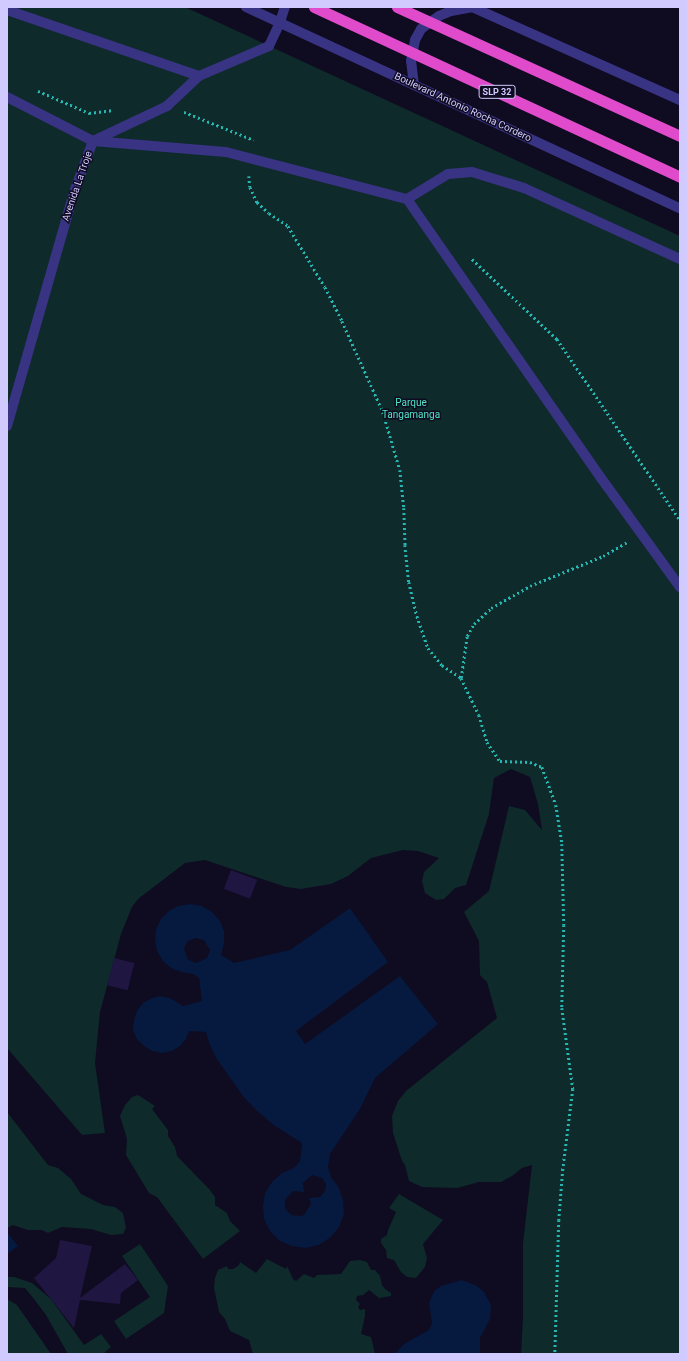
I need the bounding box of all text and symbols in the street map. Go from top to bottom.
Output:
street label: Boulevard Antonio Rocha Cordero [393,70,533,144]
road number: SLP 32 [478,85,516,99]
street label: Avenida La Troje [59,149,95,223]
park label: Parque Tangamanga [382,396,440,420]

